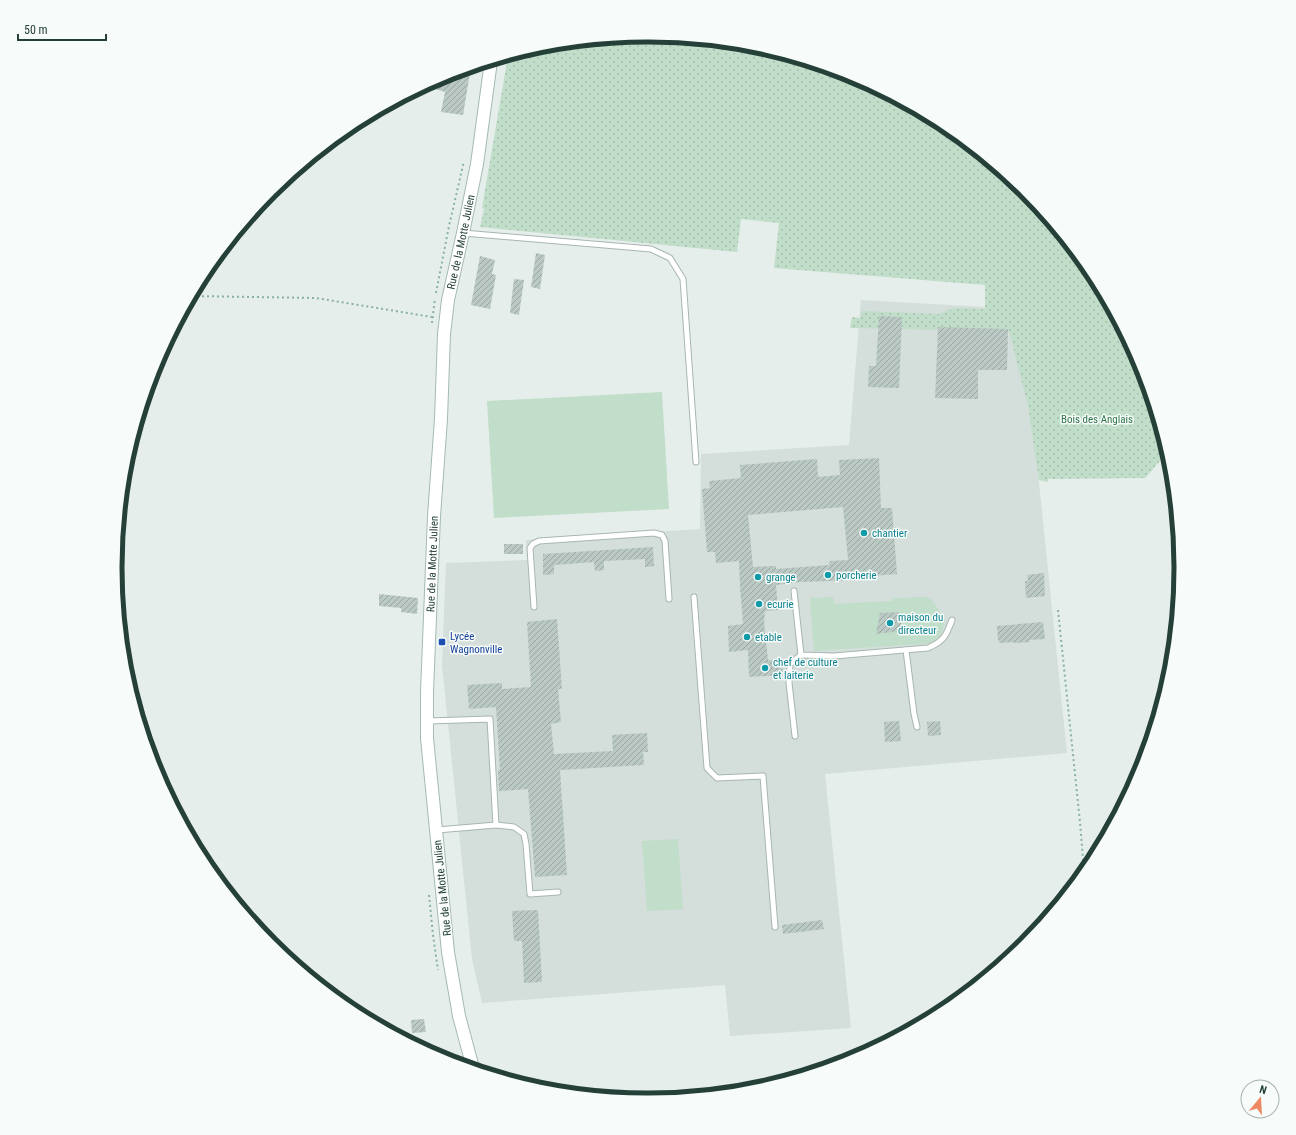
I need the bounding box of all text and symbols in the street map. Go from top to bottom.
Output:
scale bar [18,16,106,42]
text: 50 m [24,23,48,37]
street label: Rue de la Motte Julien [445,193,478,291]
park label: Bois des Anglais [1061,413,1133,426]
street label: Rue de la Motte Julien [424,515,441,612]
place label: chantier [872,527,908,540]
marker: chantier [859,528,869,538]
place label: porcherie [836,569,877,582]
marker: porcherie [823,570,833,580]
place label: grange [766,571,796,584]
marker: grange [753,572,763,582]
place label: ecurie [767,598,794,611]
marker: ecurie [754,599,764,609]
place label: maison du directeur [898,611,943,637]
marker: maison du directeur [885,618,895,628]
place label: Lycée Wagnonville [450,630,503,656]
place label: etable [755,631,782,644]
marker: etable [742,632,752,642]
marker: Lycée Wagnonville [437,637,447,647]
place label: chef de culture et laiterie [773,656,838,682]
marker: chef de culture et laiterie [760,663,770,673]
street label: Rue de la Motte Julien [431,839,454,937]
north arrow [1240,1079,1280,1119]
text: N [1258,1083,1268,1097]

